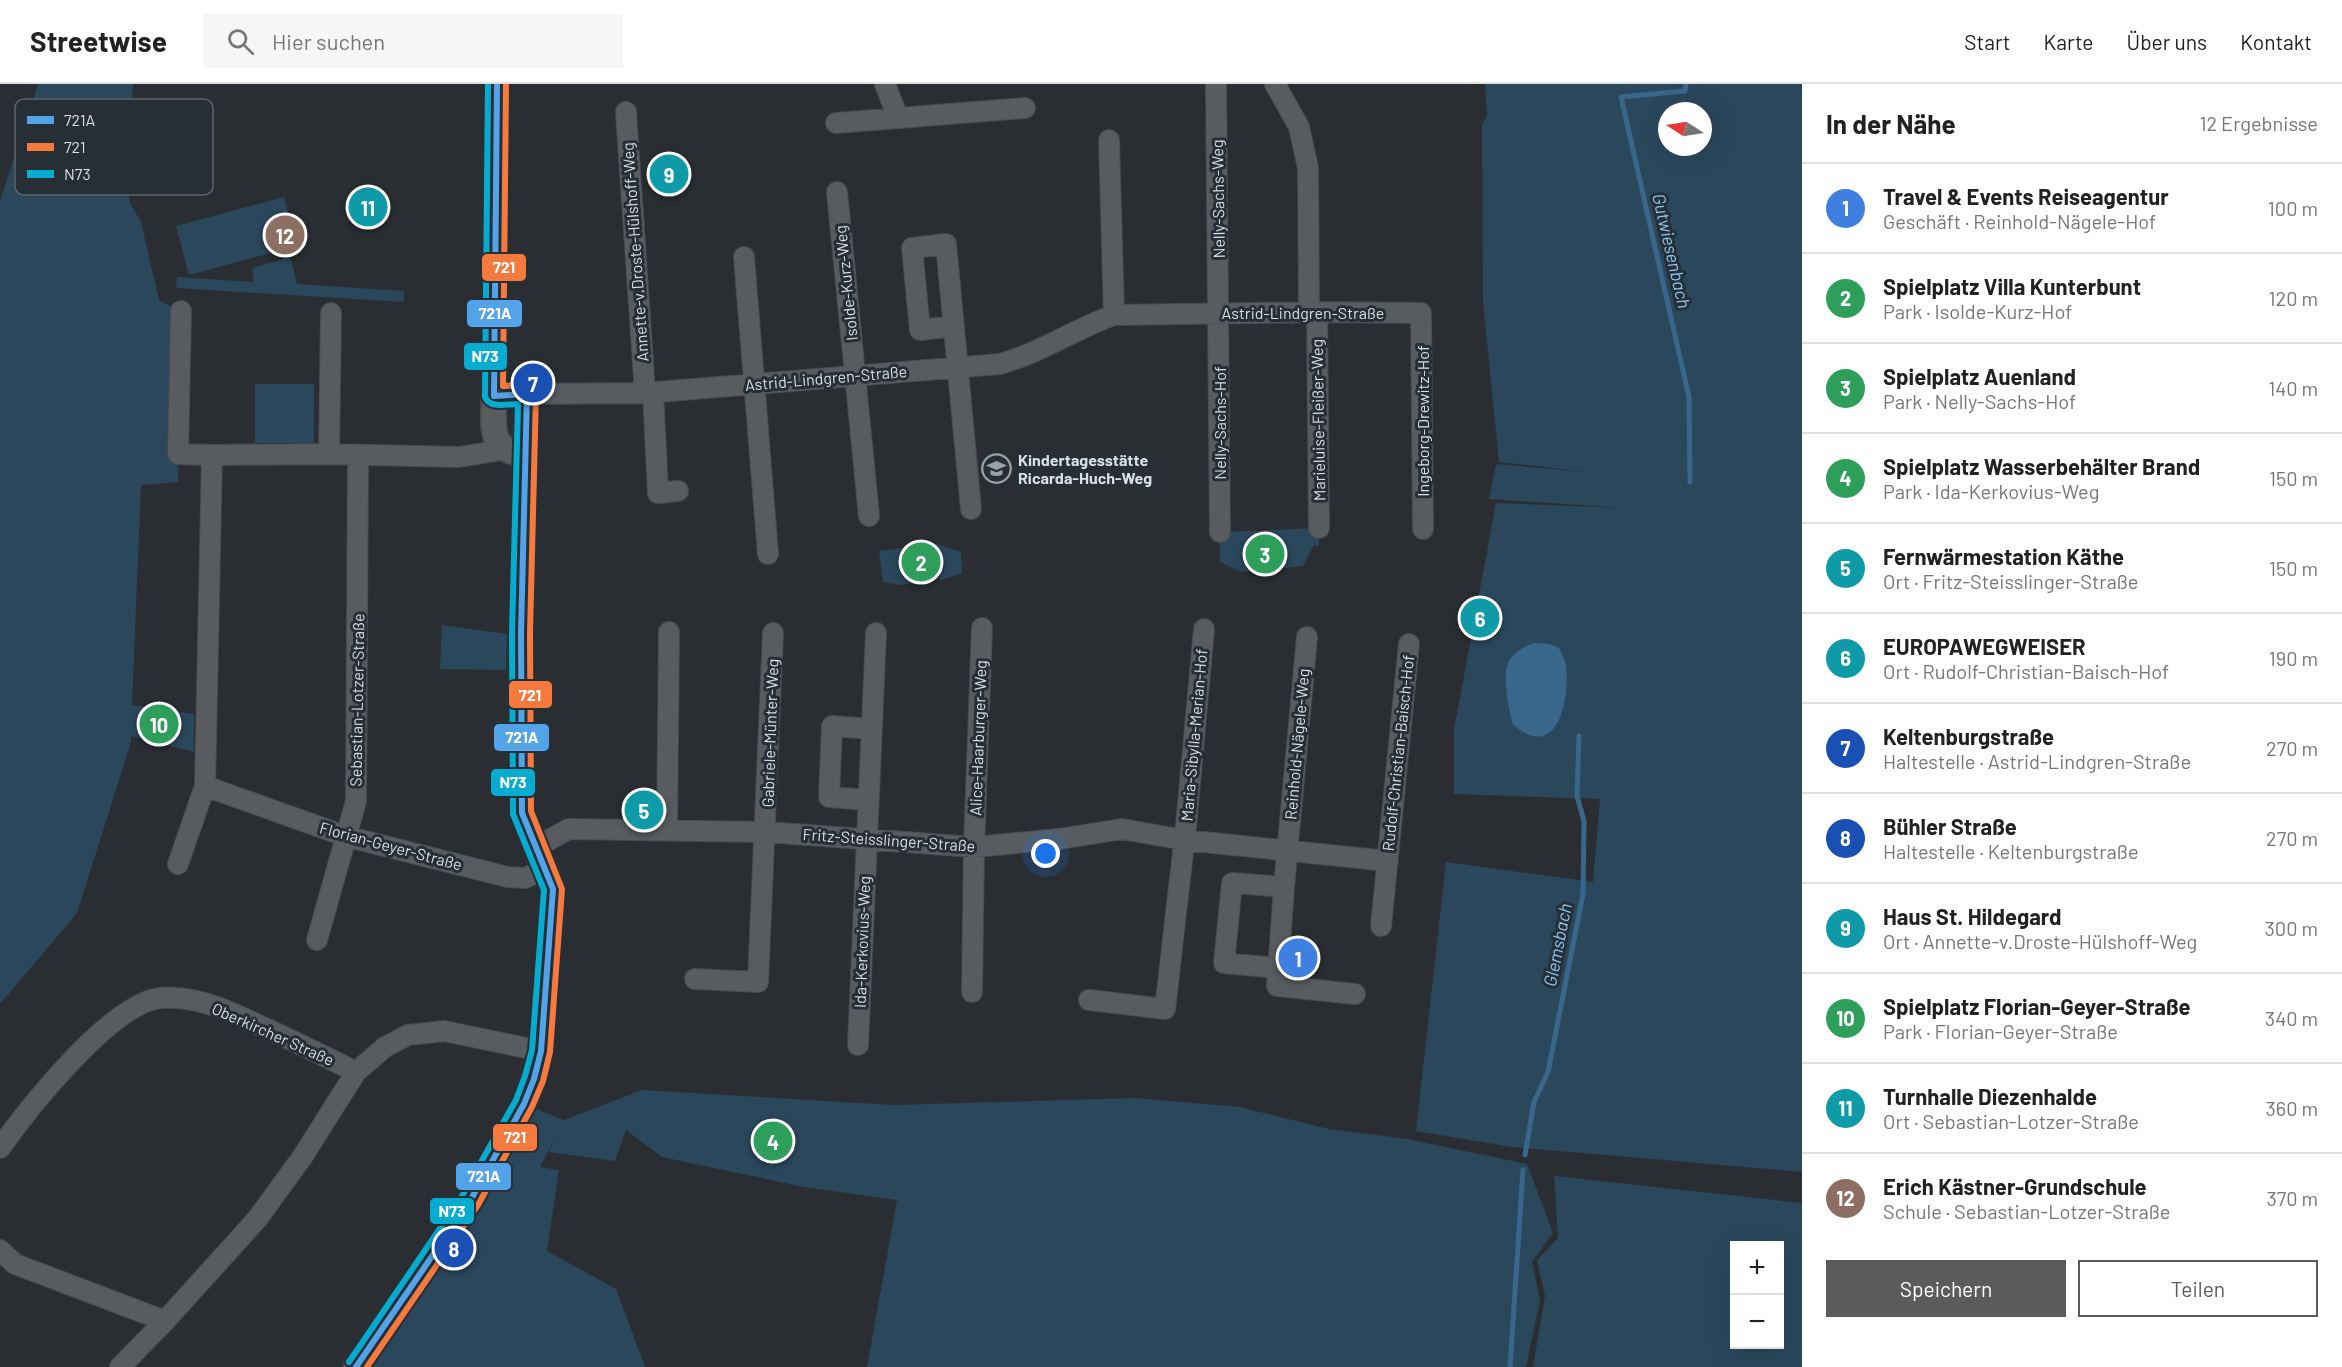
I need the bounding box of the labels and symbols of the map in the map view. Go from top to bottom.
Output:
legend [15,99,213,195]
north arrow [1658,102,1712,156]
text: 721A [64,110,96,129]
text: 721 [64,137,86,156]
street label: Nelly-Sachs-Weg [1207,139,1228,259]
street label: Annette-v.Droste-Hülshoff-Weg [617,142,652,362]
pin: 9 [650,152,688,196]
text: N73 [64,164,91,183]
pin: 11 [348,184,388,230]
water label: Gutwiesenbach [1648,191,1696,310]
pin: 12 [266,212,304,258]
street label: Isolde-Kurz-Weg [830,224,861,342]
line badge: 721 [481,253,527,282]
text: 721 [493,257,515,276]
line badge: 721A [466,299,523,328]
text: 721A [478,303,512,322]
street label: Astrid-Lindgren-Straße [1222,303,1384,322]
street label: Marieluise-Fleißer-Weg [1307,339,1328,501]
line badge: N73 [463,342,508,371]
street label: Ingeborg-Drewitz-Hof [1413,345,1432,497]
text: N73 [471,346,499,365]
pin: 7 [514,360,552,406]
street label: Astrid-Lindgren-Straße [744,361,908,394]
street label: Nelly-Sachs-Hof [1210,366,1229,480]
place label: Kindertagesstätte Ricarda-Huch-Weg [1018,450,1152,487]
school or university icon: Kindertagesstätte Ricarda-Huch-Weg [981,453,1013,485]
pin: 3 [1246,532,1284,576]
pin: 2 [902,540,940,584]
pin: 6 [1460,596,1500,640]
street label: Sebastian-Lotzer-Straße [345,613,368,787]
street label: Maria-Sibylla-Merian-Hof [1177,648,1211,822]
street label: Rudolf-Christian-Baisch-Hof [1378,654,1417,852]
street label: Gabriele-Münter-Weg [757,658,782,808]
street label: Alice-Haarburger-Weg [965,660,990,816]
street label: Reinhold-Nägele-Weg [1280,667,1313,820]
line badge: 721 [508,680,553,709]
text: 721 [519,685,541,704]
pin: 10 [140,702,178,746]
line badge: 721A [493,723,550,752]
text: 721A [505,727,539,746]
line badge: N73 [490,768,536,797]
text: N73 [499,772,527,791]
pin: 5 [624,788,664,832]
street label: Florian-Geyer-Straße [318,817,464,874]
street label: Fritz-Steisslinger-Straße [802,824,976,855]
your location [1031,839,1060,868]
street label: Ida-Kerkovius-Weg [850,876,873,1008]
water label: Glemsbach [1538,901,1576,988]
pin: 1 [1278,936,1318,980]
street label: Oberkircher Straße [209,998,337,1069]
pin: 4 [754,1118,792,1164]
line badge: 721 [492,1123,538,1152]
text: 721 [504,1127,526,1146]
line badge: 721A [455,1162,512,1191]
text: 721A [467,1166,501,1185]
line badge: N73 [429,1197,475,1225]
text: N73 [438,1201,466,1220]
pin: 8 [434,1226,474,1270]

